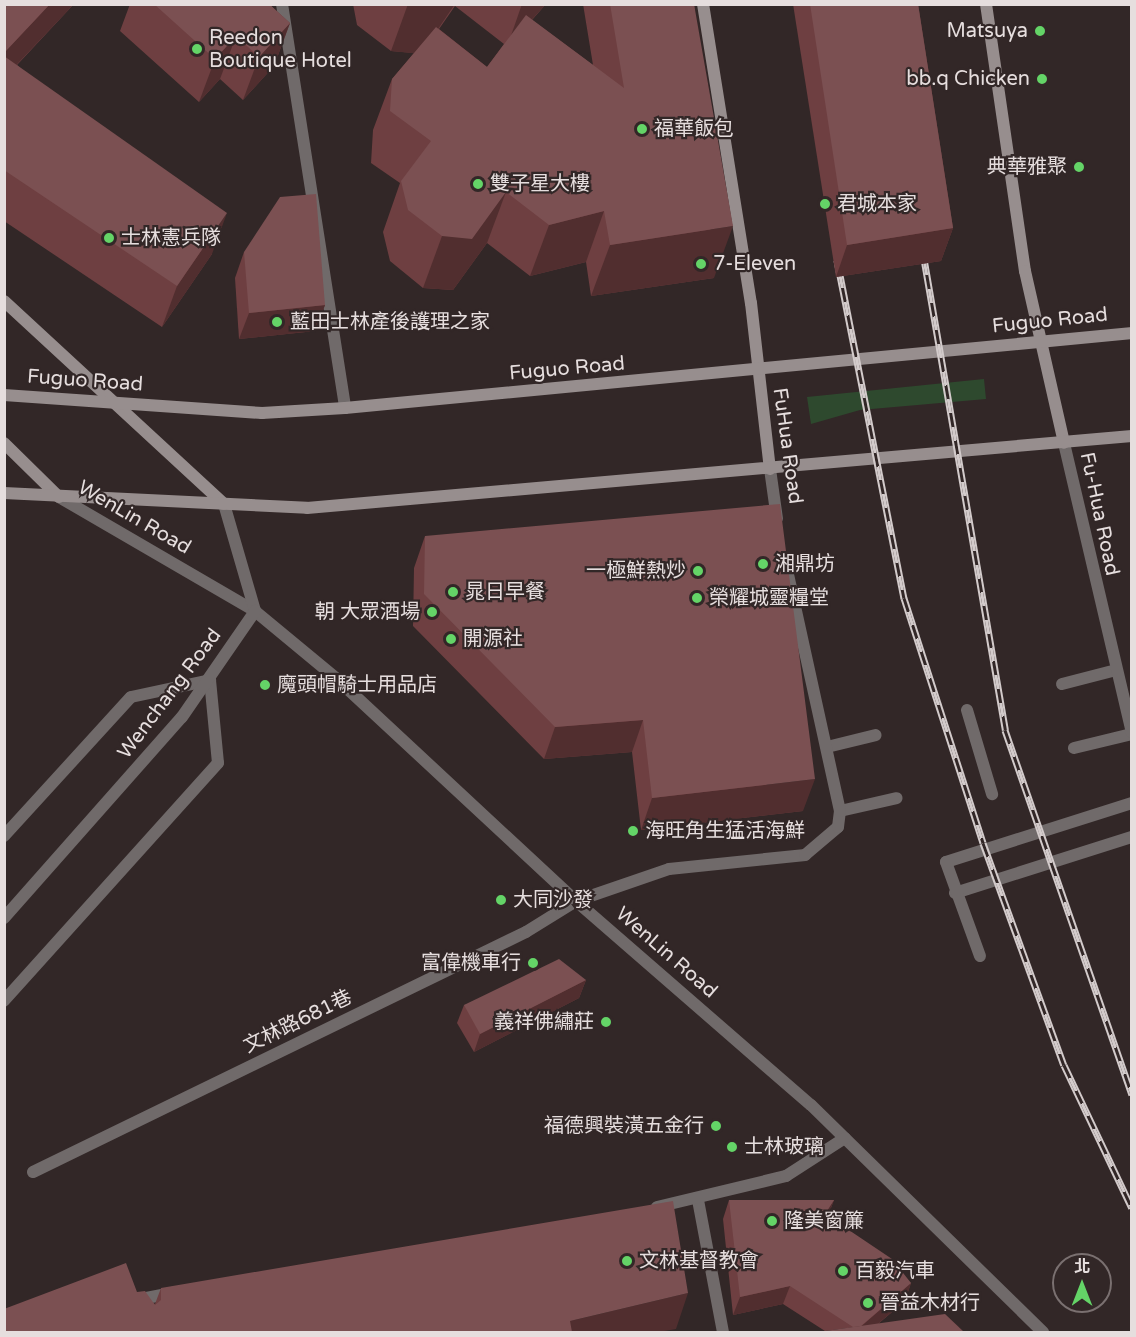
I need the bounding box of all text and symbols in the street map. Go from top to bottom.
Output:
place label: Matsuya [946,19,1028,43]
marker: Matsuya [1033,24,1047,38]
place label: Reedon Boutique Hotel [209,26,352,73]
marker: Reedon Boutique Hotel [190,42,204,56]
place label: bb.q Chicken [906,67,1030,91]
marker: bb.q Chicken [1035,72,1049,86]
place label: 福華飯包 [654,117,734,141]
marker: 福華飯包 [635,122,649,136]
place label: 典華雅聚 [987,155,1067,179]
marker: 典華雅聚 [1072,160,1086,174]
place label: 雙子星大樓 [490,172,590,196]
marker: 雙子星大樓 [471,177,485,191]
place label: 君城本家 [837,192,917,216]
marker: 君城本家 [818,197,832,211]
place label: 士林憲兵隊 [121,226,221,250]
marker: 士林憲兵隊 [102,231,116,245]
place label: 7-Eleven [713,252,796,276]
marker: 7-Eleven [694,257,708,271]
street label: Fuguo Road [991,303,1109,339]
place label: 藍田士林產後護理之家 [290,310,490,334]
marker: 藍田士林產後護理之家 [268,313,286,331]
street label: Fuguo Road [508,352,626,386]
street label: Fuguo Road [26,365,144,397]
street label: FuHua Road [767,386,807,506]
street label: Fu-Hua Road [1074,450,1124,578]
street label: WenLin Road [73,476,195,560]
place label: 湘鼎坊 [775,552,835,576]
marker: 湘鼎坊 [756,557,770,571]
place label: 一極鮮熱炒 [586,559,686,583]
marker: 一極鮮熱炒 [691,564,705,578]
place label: 晁日早餐 [465,580,545,604]
marker: 晁日早餐 [446,585,460,599]
place label: 榮耀城靈糧堂 [709,586,829,610]
marker: 榮耀城靈糧堂 [690,591,704,605]
place label: 朝 大眾酒場 [315,600,420,624]
marker: 朝 大眾酒場 [425,605,439,619]
street label: Wenchang Road [113,624,227,764]
place label: 開源社 [463,627,523,651]
marker: 開源社 [444,632,458,646]
place label: 魔頭帽騎士用品店 [277,673,437,697]
marker: 魔頭帽騎士用品店 [258,678,272,692]
place label: 海旺角生猛活海鮮 [645,819,805,843]
marker: 海旺角生猛活海鮮 [626,824,640,838]
place label: 大同沙發 [513,888,593,912]
marker: 大同沙發 [494,893,508,907]
street label: WenLin Road [610,902,722,1004]
place label: 富偉機車行 [421,951,521,975]
marker: 富偉機車行 [526,956,540,970]
street label: 文林路681巷 [240,985,356,1059]
place label: 義祥佛繡莊 [494,1010,594,1034]
marker: 義祥佛繡莊 [599,1015,613,1029]
place label: 福德興裝潢五金行 [544,1114,704,1138]
marker: 福德興裝潢五金行 [709,1119,723,1133]
place label: 士林玻璃 [744,1135,824,1159]
marker: 士林玻璃 [725,1140,739,1154]
place label: 隆美窗簾 [784,1209,864,1233]
marker: 隆美窗簾 [765,1214,779,1228]
place label: 文林基督教會 [639,1249,759,1273]
north arrow [1052,1253,1112,1313]
marker: 文林基督教會 [620,1254,634,1268]
text: 北 [1074,1257,1090,1277]
place label: 百毅汽車 [855,1259,935,1283]
marker: 百毅汽車 [836,1264,850,1278]
place label: 晉益木材行 [880,1291,980,1315]
marker: 晉益木材行 [861,1296,875,1310]

